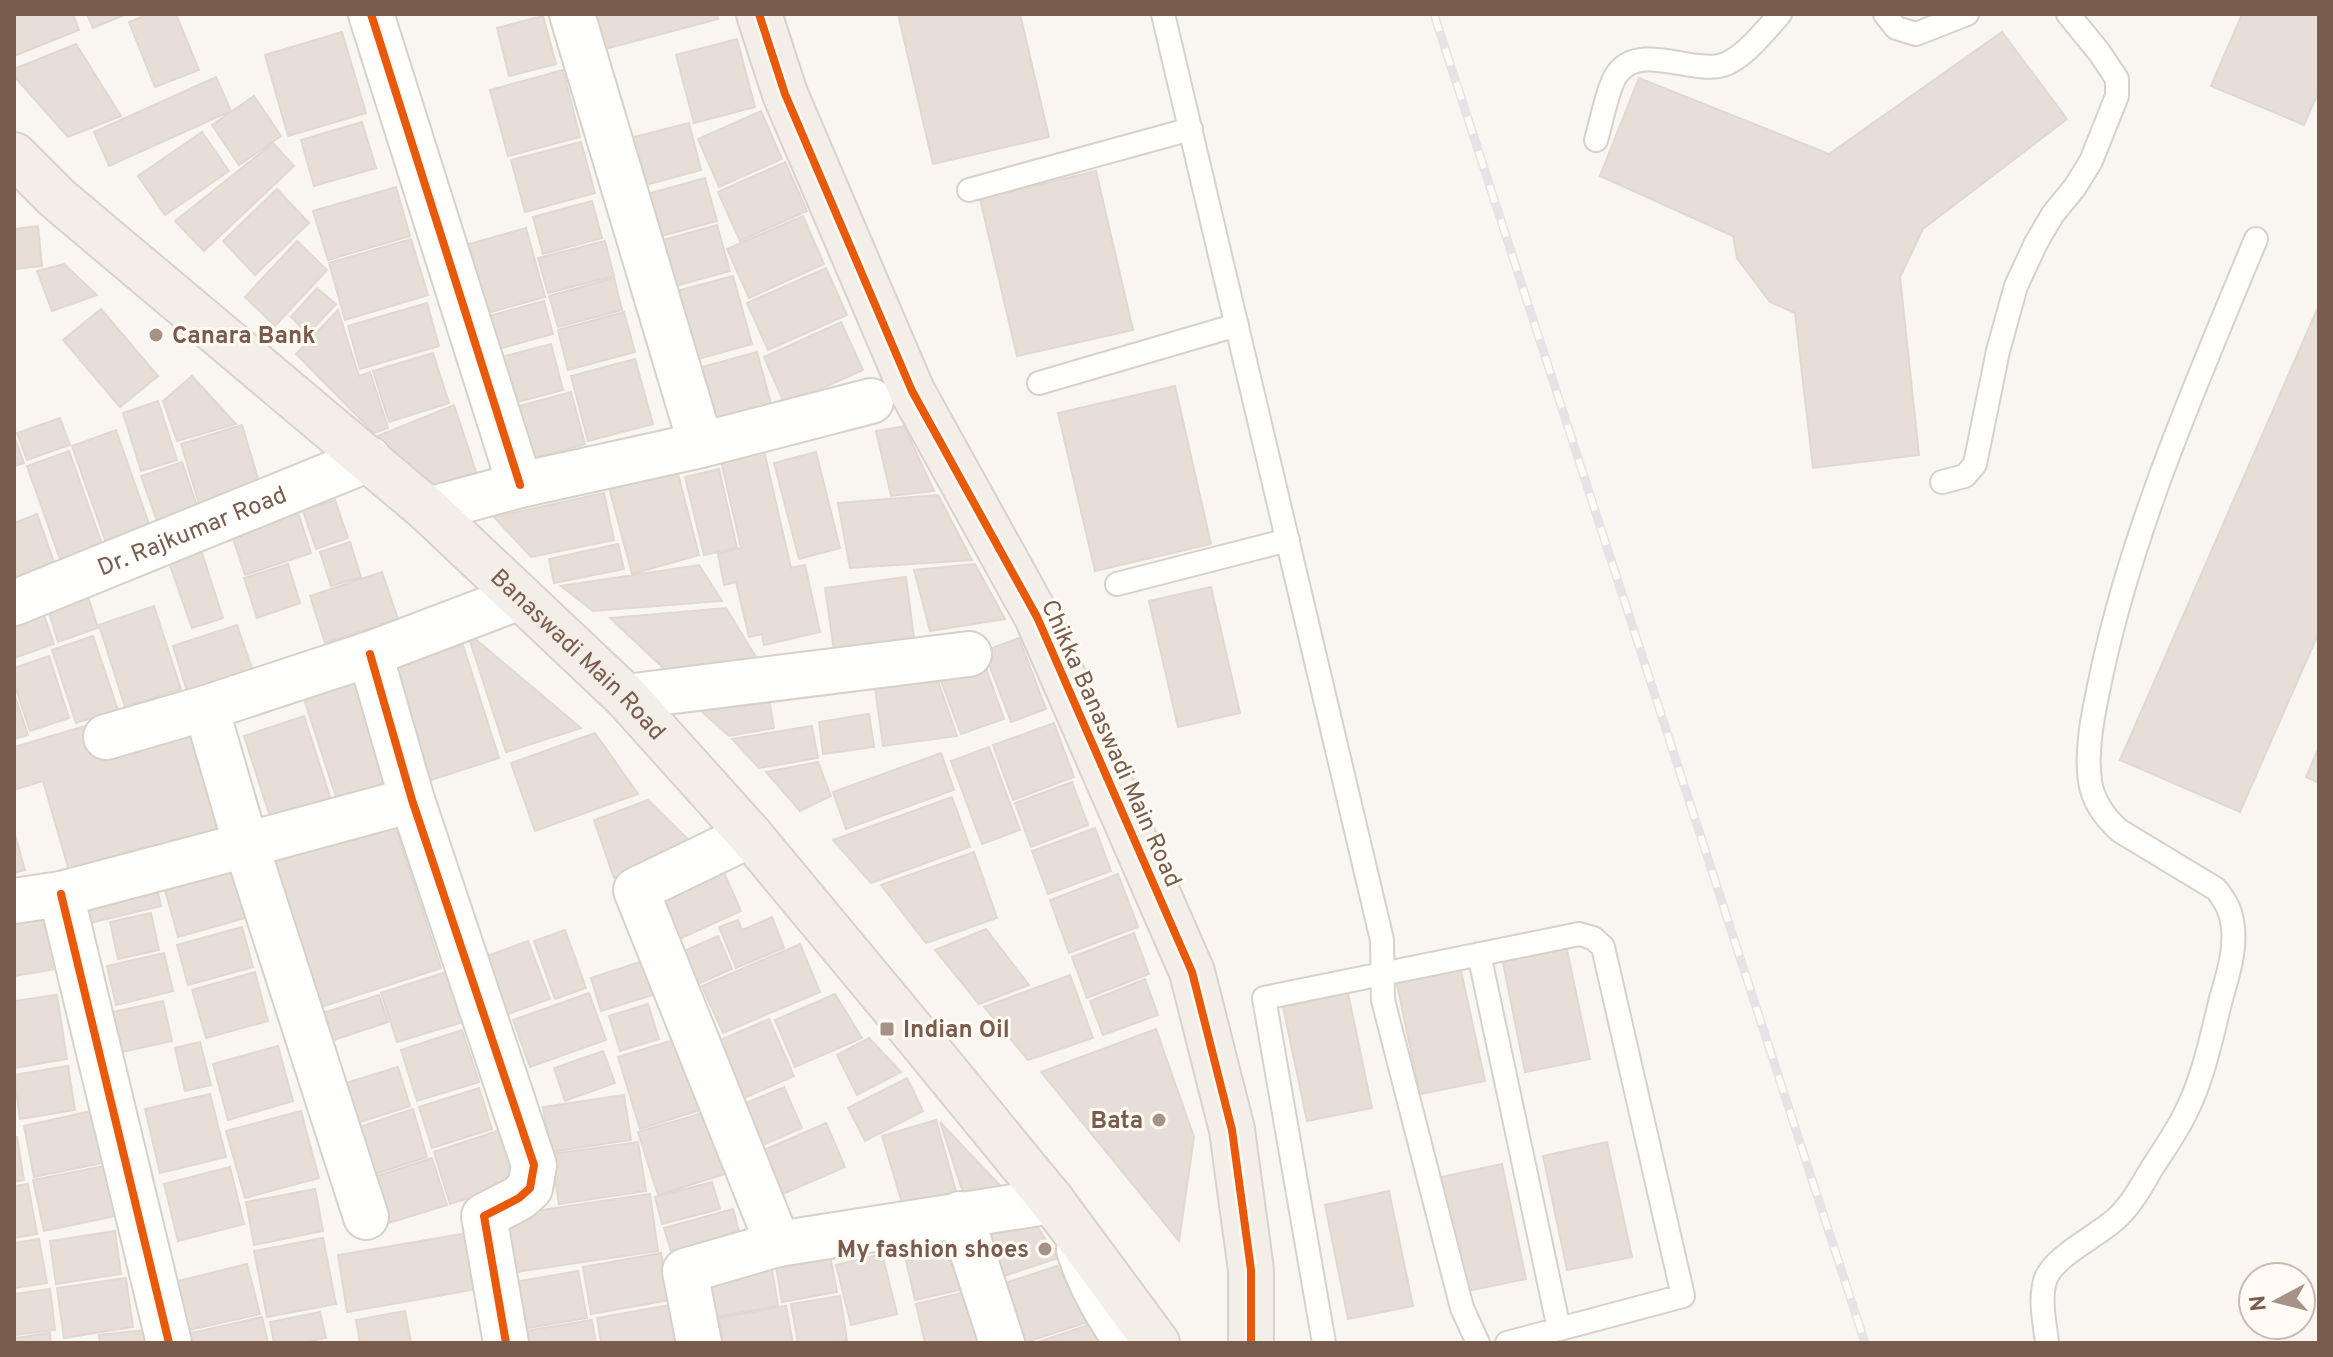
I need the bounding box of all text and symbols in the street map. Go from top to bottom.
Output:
place label: Canara Bank [172,322,316,352]
marker: Canara Bank [147,326,165,344]
street label: Dr. Rajkumar Road [94,481,292,584]
street label: Banaswadi Main Road [483,564,671,748]
street label: Chikka Banaswadi Main Road [1033,595,1187,892]
place label: Indian Oil [903,1016,1010,1046]
marker: Indian Oil [878,1020,896,1038]
place label: Bata [1091,1107,1143,1137]
marker: Bata [1150,1111,1168,1129]
place label: My fashion shoes [837,1236,1029,1266]
marker: My fashion shoes [1036,1240,1054,1258]
north arrow [2237,1261,2317,1341]
text: N [2245,1294,2274,1313]

